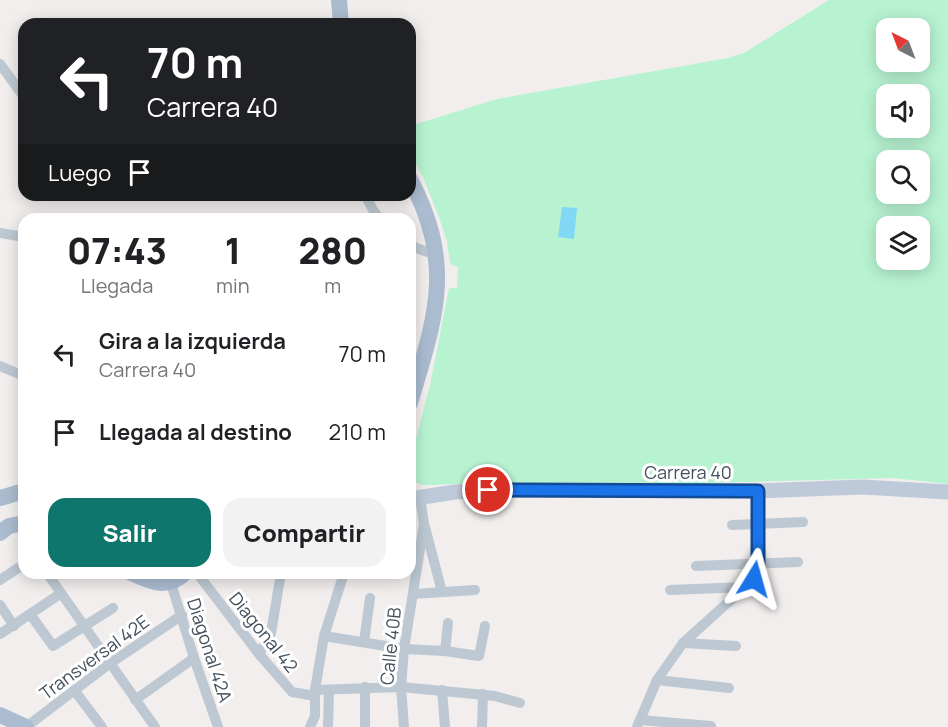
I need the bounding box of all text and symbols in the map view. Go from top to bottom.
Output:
north arrow [876,18,930,72]
map controls [876,18,930,270]
text: 70 m [147,33,243,91]
icon: left [48,42,126,120]
button: sound [876,84,930,138]
text: Carrera 40 [147,88,278,125]
button: search [876,150,930,204]
icon: arrive [123,156,156,189]
text: Luego [48,158,111,188]
button: layers [876,216,930,270]
text: 07:43 [67,226,167,275]
text: 1 [225,226,241,275]
text: 280 [299,226,367,275]
text: Llegada [81,272,153,299]
text: min [216,272,250,299]
text: m [324,272,341,299]
text: Gira a la izquierda [99,326,286,356]
icon: left [48,338,81,371]
text: 70 m [338,339,386,369]
text: Carrera 40 [99,356,196,383]
icon: arrive [48,416,81,449]
text: Llegada al destino [99,417,292,447]
text: 210 m [328,417,386,447]
street label: Carrera 40 [644,460,732,484]
pin [462,464,513,515]
icon: arrive [471,473,504,506]
button: Salir [48,498,211,567]
button: Compartir [223,498,386,567]
position arrow [722,547,786,611]
street label: Diagonal 42 [224,587,304,677]
street label: Diagonal 42A [182,595,238,706]
street label: Calle 40B [374,606,406,686]
street label: Transversal 42E [35,609,153,705]

